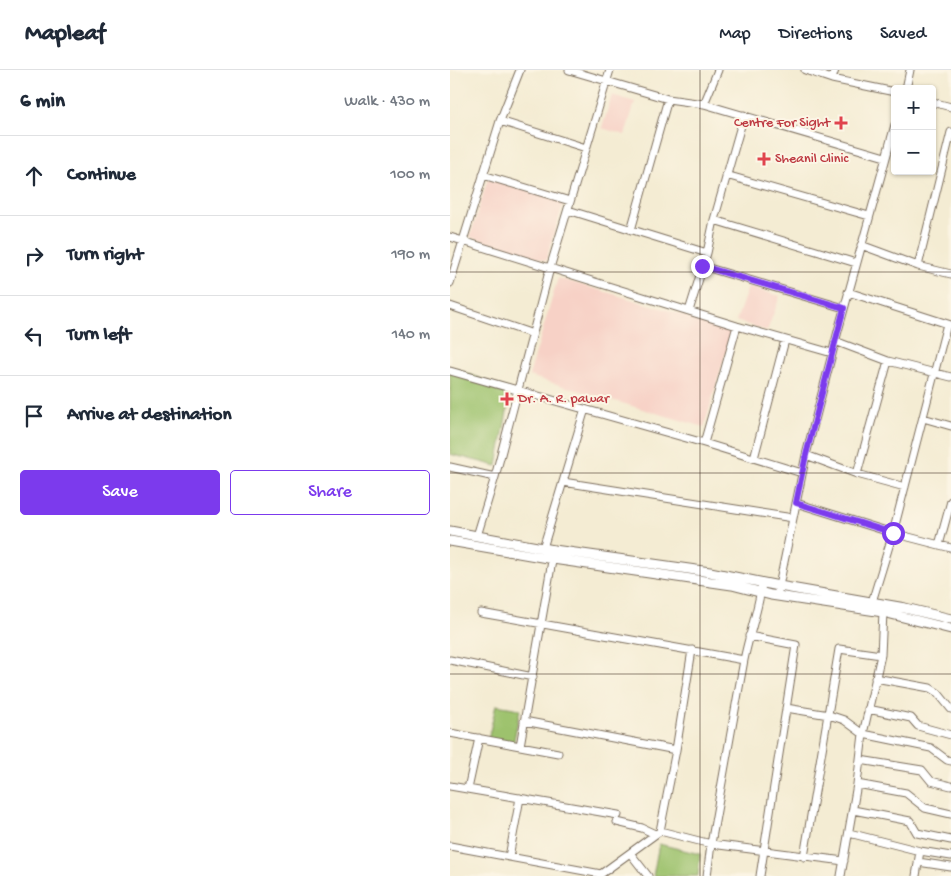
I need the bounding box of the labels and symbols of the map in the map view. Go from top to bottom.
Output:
place label: Centre For Sight [734,115,831,132]
marker: Centre For Sight [834,116,848,130]
place label: Sheanil Clinic [775,151,849,168]
marker: Sheanil Clinic [757,152,771,166]
route end [691,255,714,278]
place label: Dr. A. R. pawar [517,391,610,408]
marker: Dr. A. R. pawar [500,392,514,406]
route start [882,522,905,545]

